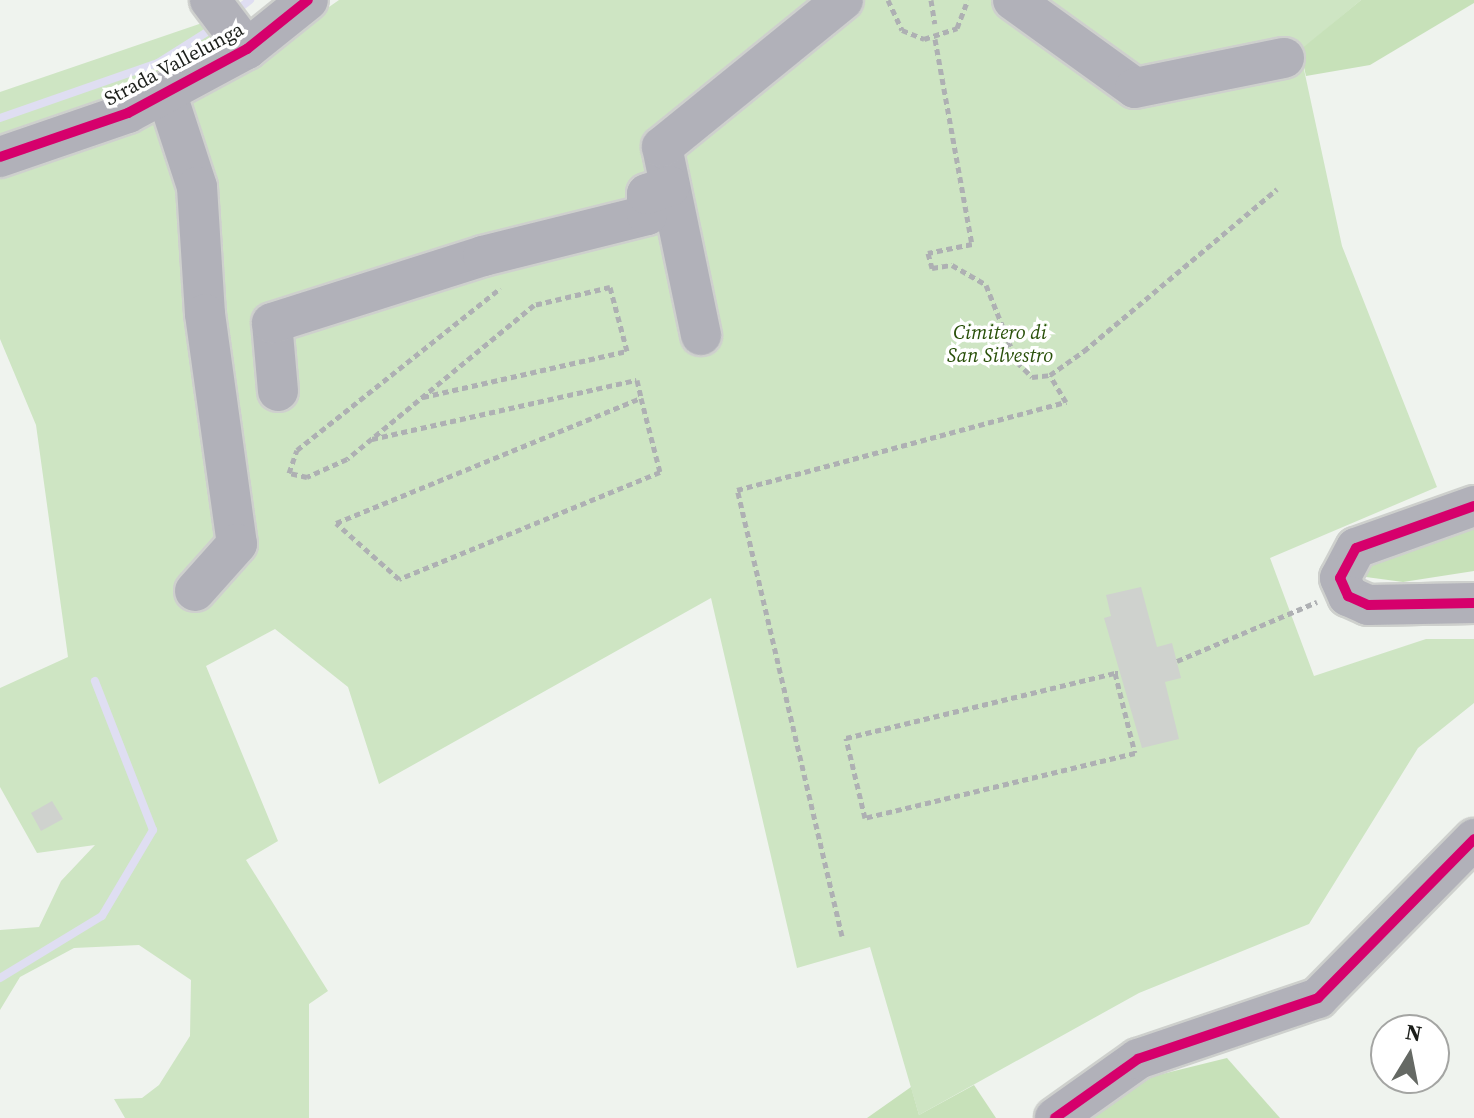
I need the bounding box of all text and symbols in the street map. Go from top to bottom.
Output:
street label: Strada Vallelunga [100,17,248,111]
park label: Cimitero di San Silvestro [947,320,1053,367]
north arrow [1370,1014,1450,1094]
text: N [1403,1016,1424,1048]

